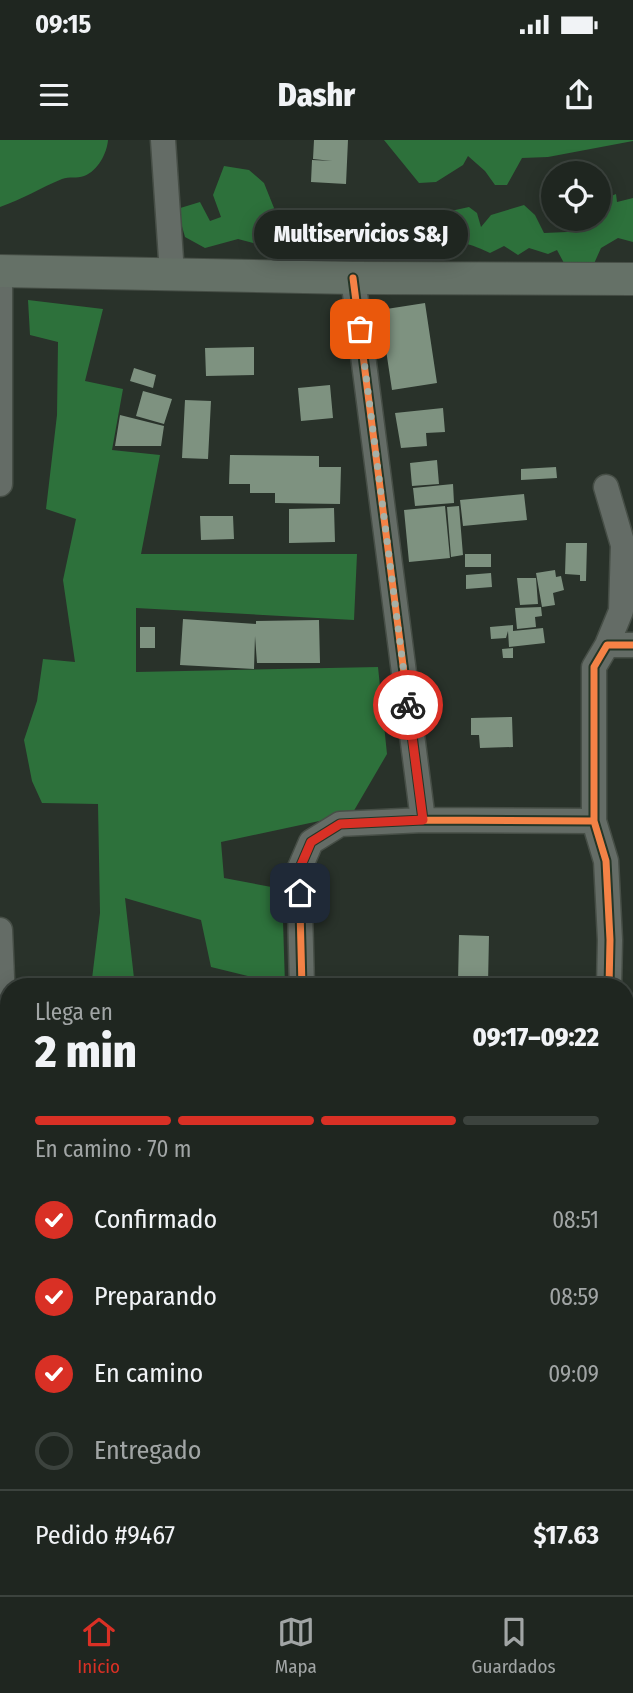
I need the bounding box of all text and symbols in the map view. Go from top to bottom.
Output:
text: 09:15 [35,9,91,40]
icon: menu [35,76,73,114]
text: Dashr [278,76,355,114]
icon: share [560,76,598,114]
map controls [541,161,611,231]
button: locate [541,161,611,231]
callout: Multiservicios S&J [253,210,467,259]
text: Multiservicios S&J [274,220,448,248]
pin [330,299,390,359]
icon: bag [341,310,379,348]
courier [373,670,443,740]
icon: bike [389,686,427,724]
pin [270,863,330,923]
icon: home [281,874,319,912]
text: Llega en [35,998,113,1026]
text: 09:17–09:22 [473,1022,599,1053]
text: 2 min [35,1024,137,1079]
text: En camino · 70 m [35,1135,192,1163]
icon: check [35,1201,73,1239]
text: Confirmado [94,1204,217,1235]
text: 08:51 [552,1206,599,1234]
icon: check [35,1278,73,1316]
text: Preparando [94,1281,217,1312]
text: 08:59 [549,1283,599,1311]
icon: check [35,1355,73,1393]
text: En camino [94,1358,203,1389]
text: 09:09 [548,1360,599,1388]
text: Entregado [94,1435,201,1466]
text: Pedido #9467 [35,1520,175,1551]
text: $17.63 [534,1520,599,1551]
tab: Inicio [77,1613,120,1678]
tab: Mapa [275,1613,317,1678]
tab: Guardados [472,1613,556,1678]

